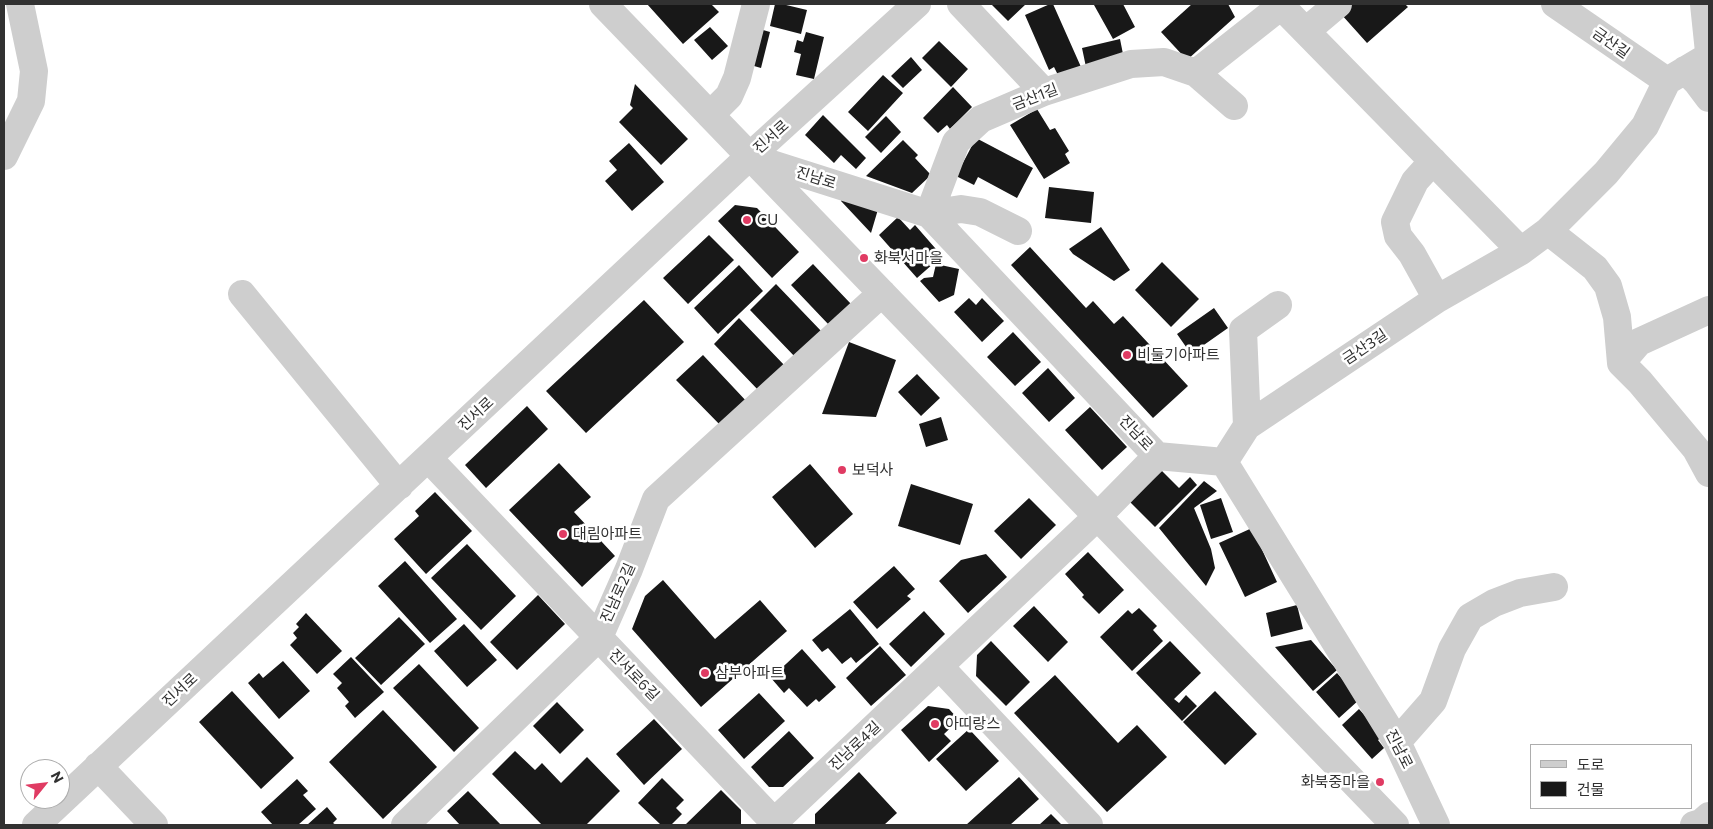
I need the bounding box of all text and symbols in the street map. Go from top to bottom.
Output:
street label: 금산길 [1589,24,1633,62]
street label: 금산1길 [1009,80,1061,114]
street label: 진서로 [750,116,792,158]
street label: 진남로 [794,163,838,193]
place label: CU [757,211,778,229]
marker: CU [741,214,753,226]
place label: 화북서마을 [874,249,943,267]
marker: 화북서마을 [858,252,870,264]
street label: 금산3길 [1339,326,1391,368]
place label: 비둘기아파트 [1137,346,1220,364]
marker: 비둘기아파트 [1121,349,1133,361]
street label: 진서로 [455,393,497,435]
street label: 진남로 [1115,412,1157,454]
place label: 보덕사 [852,461,893,479]
marker: 보덕사 [836,464,848,476]
place label: 대림아파트 [573,525,642,543]
marker: 대림아파트 [557,528,569,540]
street label: 진남로2길 [597,560,639,626]
street label: 진서로6길 [605,646,663,704]
place label: 삼부아파트 [715,664,784,682]
marker: 삼부아파트 [699,667,711,679]
street label: 진서로 [159,669,201,711]
place label: 아띠랑스 [945,715,1000,733]
street label: 진남로4길 [825,718,885,774]
marker: 아띠랑스 [929,718,941,730]
street label: 진남로 [1382,726,1416,772]
legend [1530,744,1693,809]
text: 도로 [1577,755,1605,773]
north arrow [20,759,70,809]
text: N [48,768,68,786]
place label: 화북중마을 [1301,773,1370,791]
marker: 화북중마을 [1374,776,1386,788]
text: 건물 [1577,780,1605,798]

